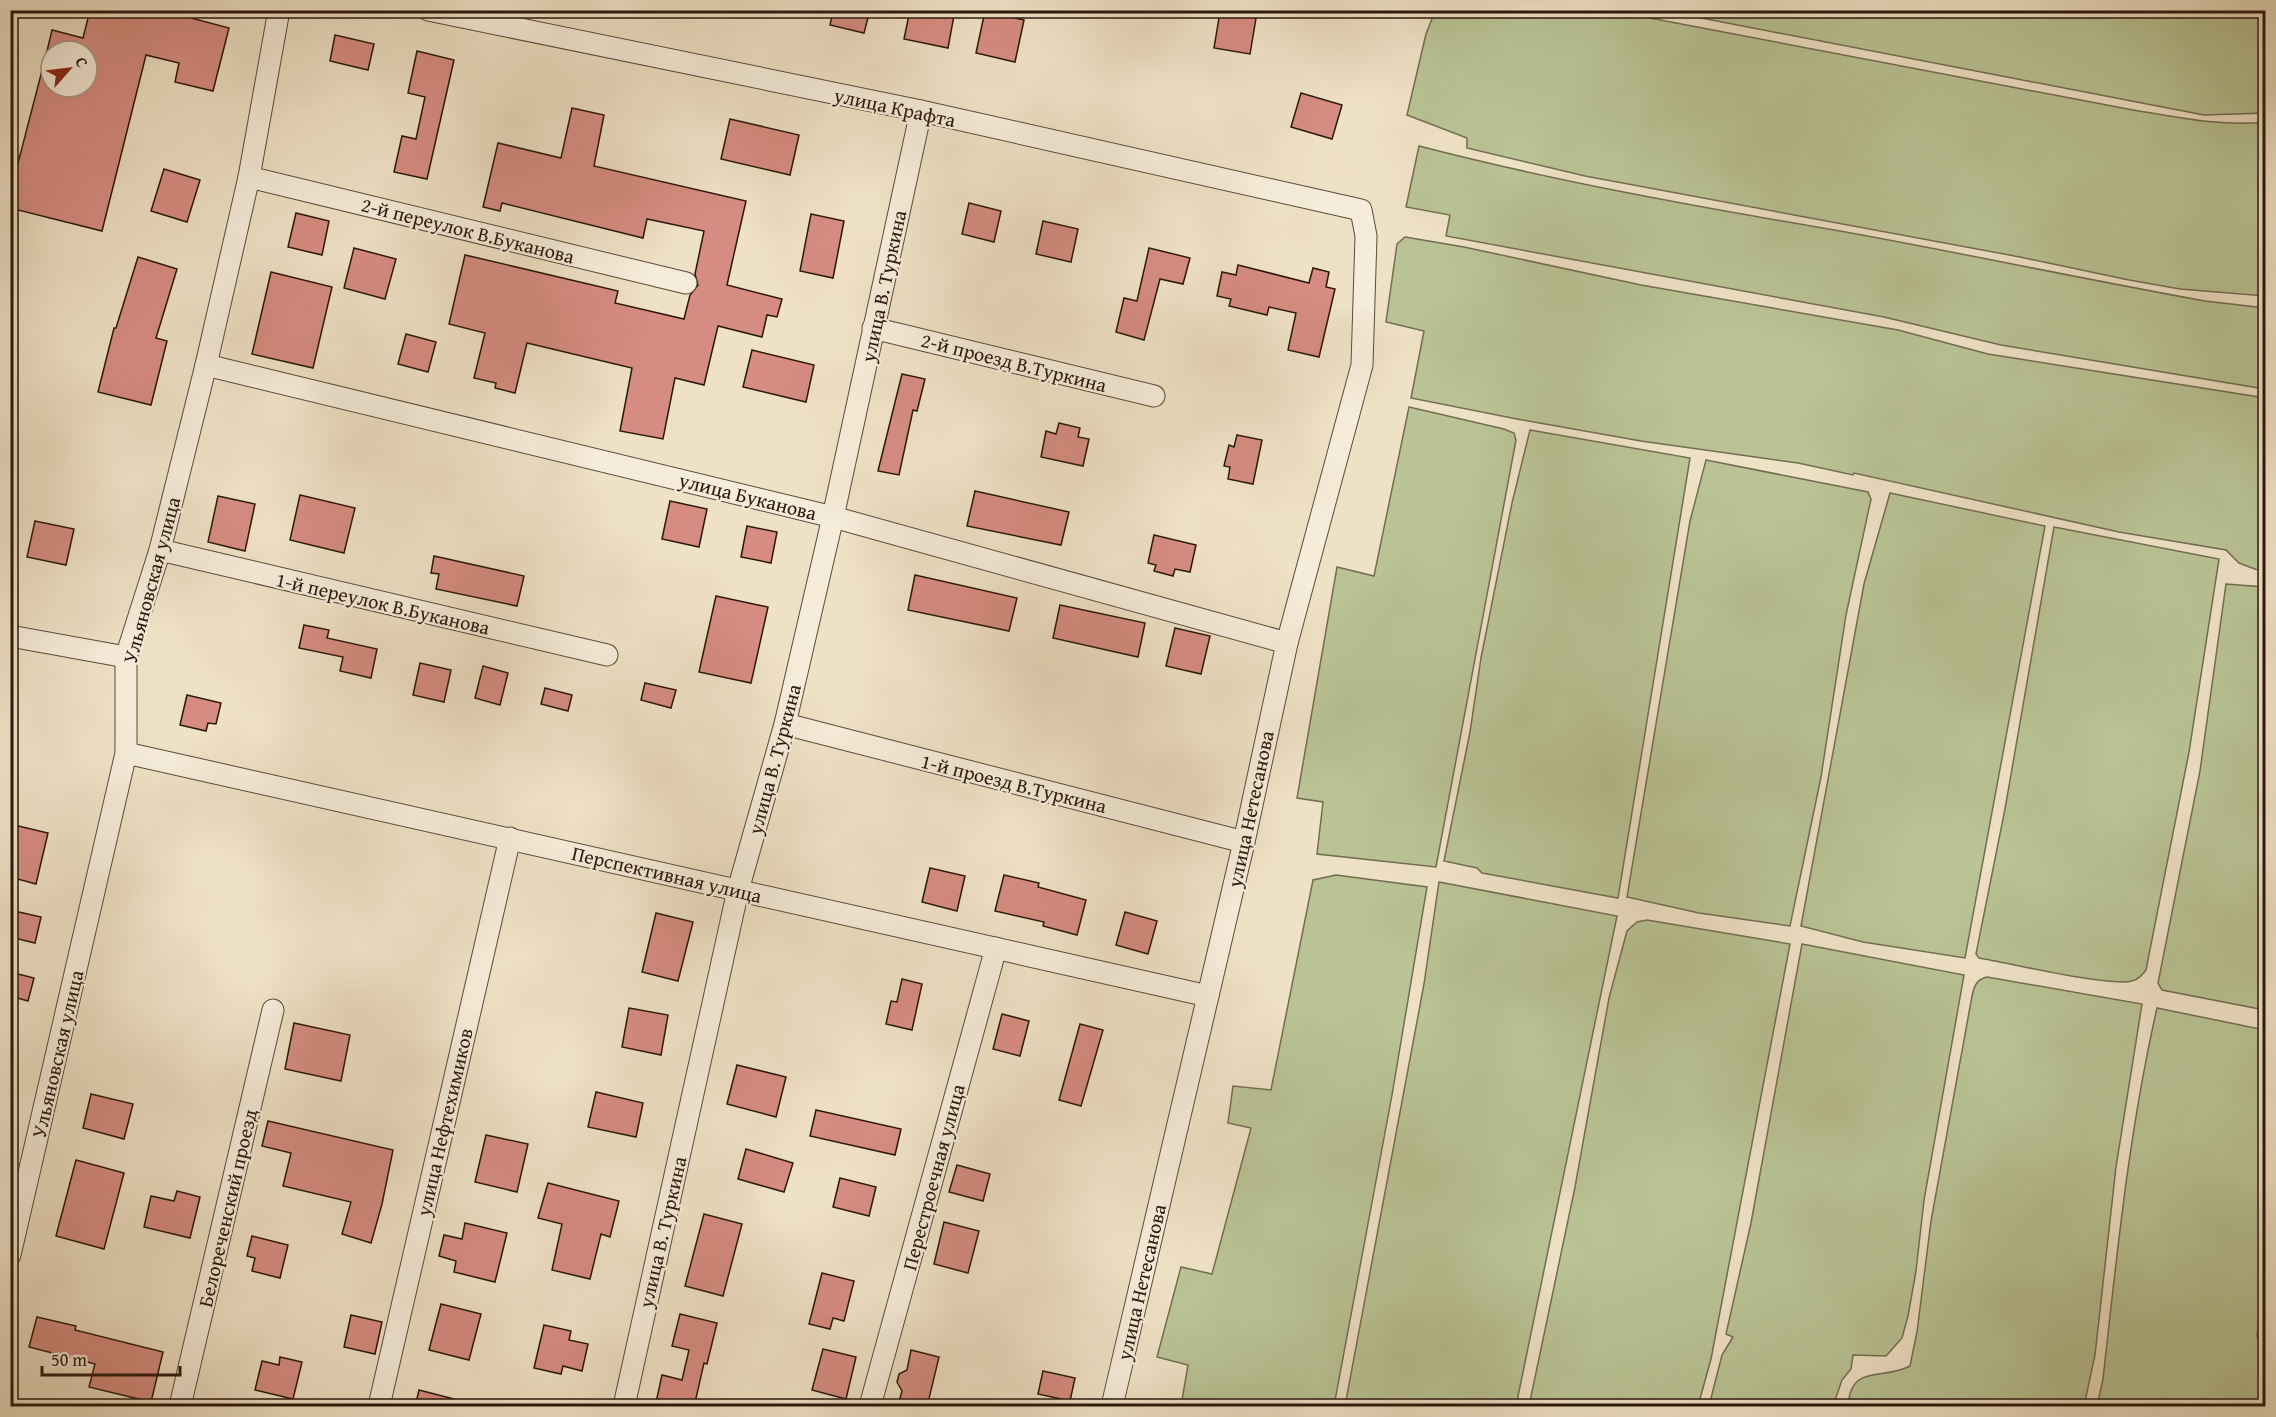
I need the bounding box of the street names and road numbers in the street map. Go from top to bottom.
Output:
street label: улица Крафта [831,80,959,134]
street label: 2-й переулок В.Буканова [358,189,578,271]
street label: улица В. Туркина [853,207,913,366]
street label: 2-й проезд В.Туркина [918,325,1110,399]
street label: улица Буканова [675,465,820,527]
street label: Ульяновская улица [115,493,187,667]
street label: 1-й переулок В.Буканова [273,564,493,642]
street label: улица В. Туркина [740,680,808,838]
street label: улица Нетесанова [1219,727,1281,891]
street label: 1-й проезд В.Туркина [918,746,1110,820]
street label: Перспективная улица [569,838,765,910]
street label: Ульяновская улица [24,967,91,1141]
street label: улица Нефтехимиков [408,1025,480,1220]
street label: Перестроечная улица [894,1080,972,1273]
street label: Белореченский проезд [190,1106,264,1310]
street label: улица В. Туркина [630,1153,694,1312]
street label: улица Нетесанова [1109,1201,1173,1364]

